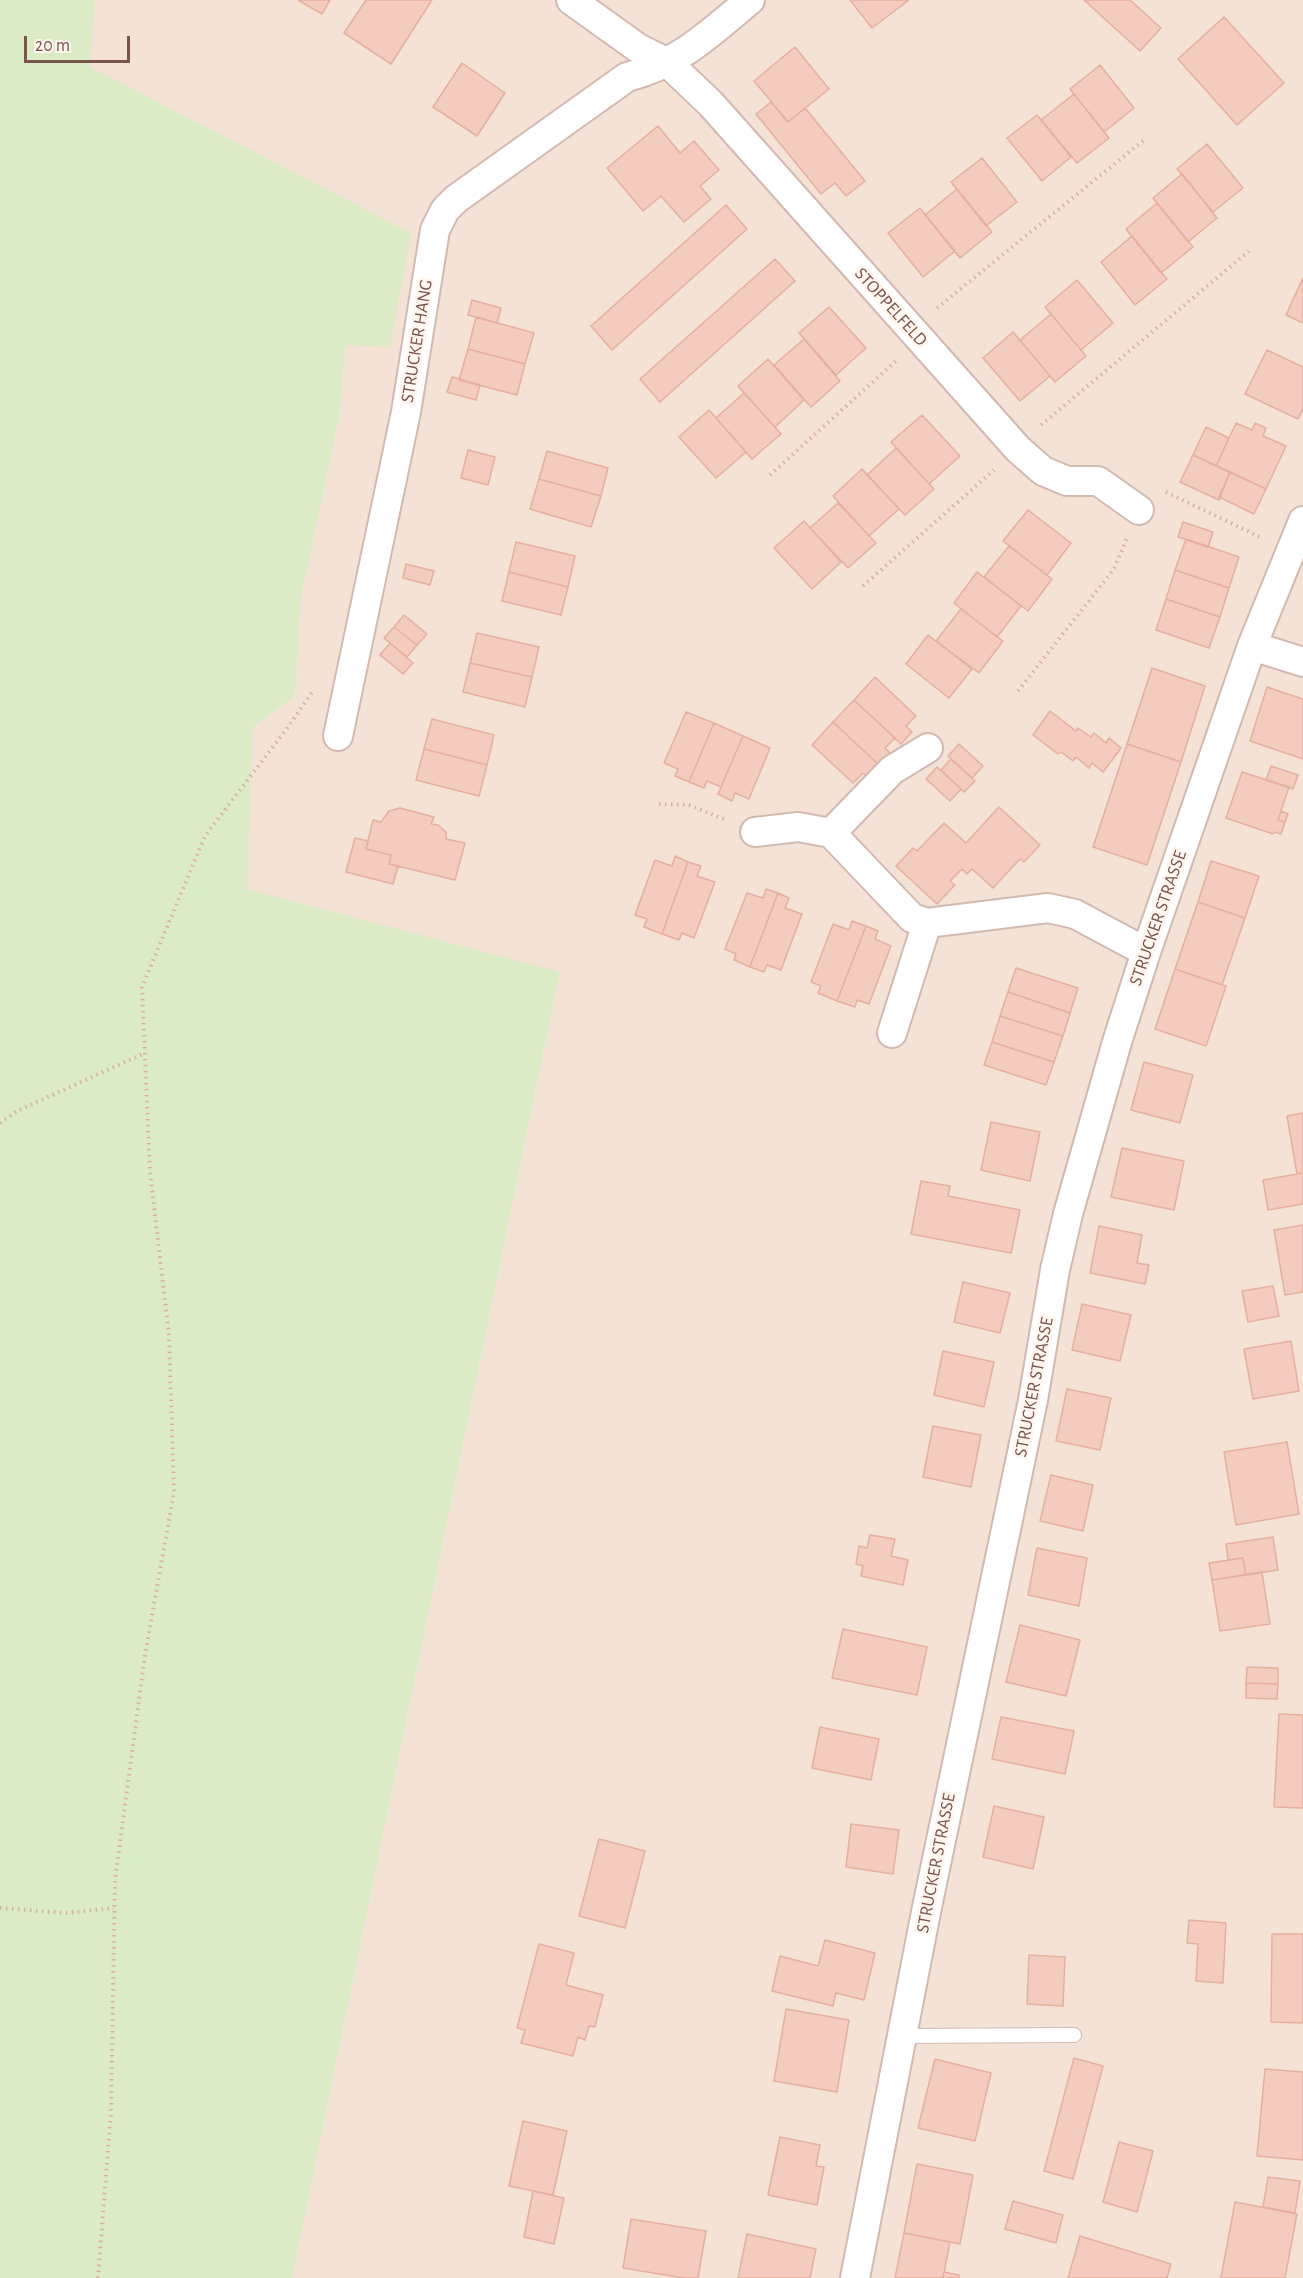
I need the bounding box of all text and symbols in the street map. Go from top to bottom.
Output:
scale bar [27,24,134,62]
text: 20 m [35,37,70,55]
street label: STOPPELFELD [850,263,932,351]
street label: STRUCKER HANG [397,278,437,404]
street label: STRUCKER STRASSE [1125,847,1191,989]
street label: STRUCKER STRASSE [1010,1315,1058,1459]
street label: STRUCKER STRASSE [912,1791,960,1935]

